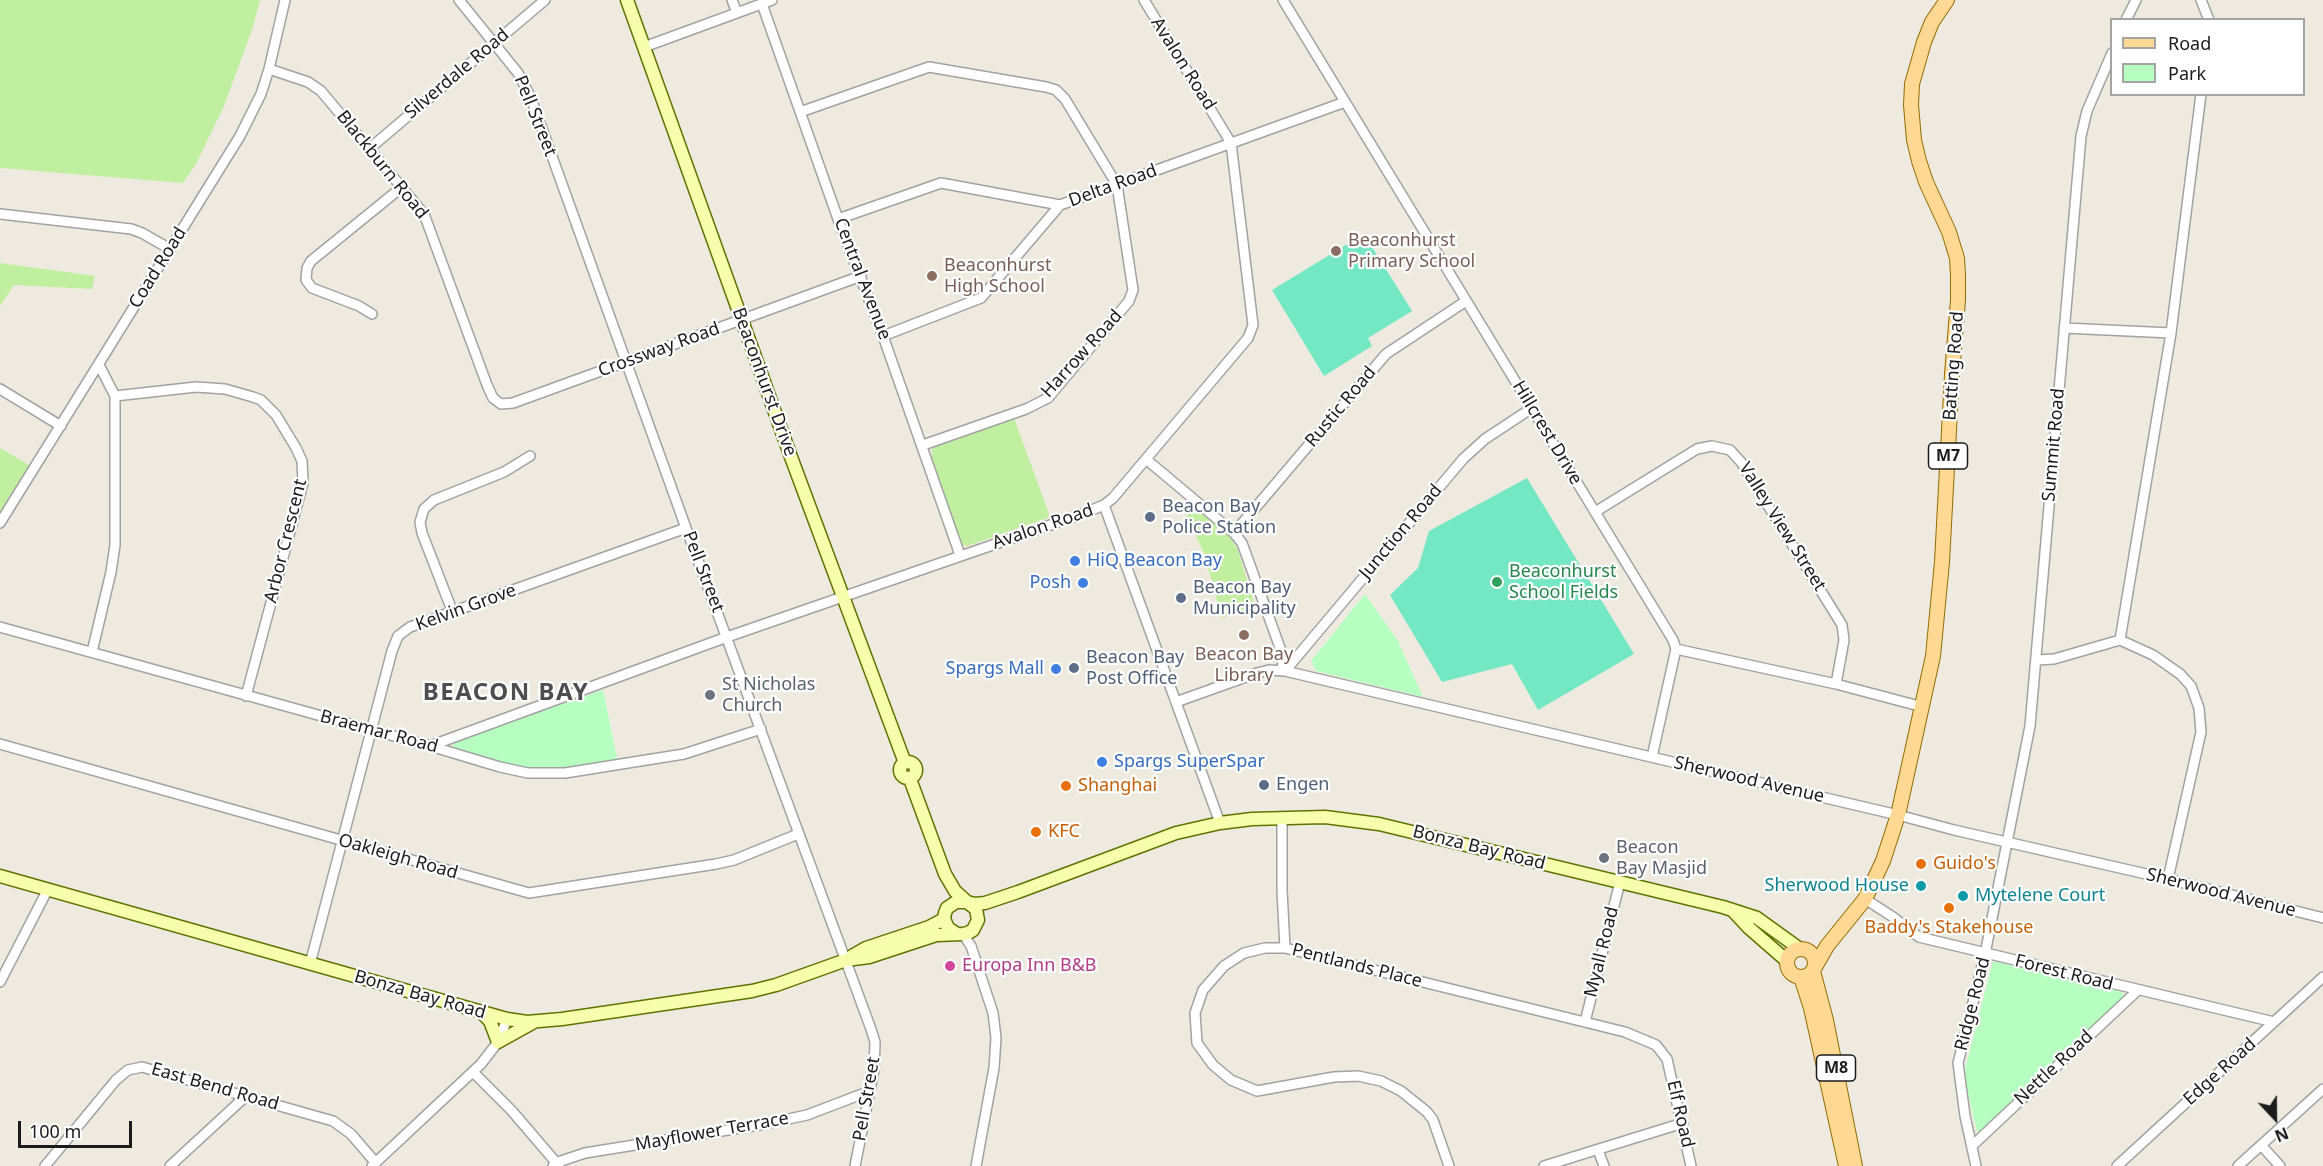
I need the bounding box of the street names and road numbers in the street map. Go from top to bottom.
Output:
street label: Avalon Road [1146,14,1220,114]
street label: Silverdale Road [400,24,514,124]
street label: Pell Street [509,72,561,160]
street label: Blackburn Road [332,106,432,224]
street label: Delta Road [1066,160,1160,212]
street label: Central Avenue [829,215,895,343]
street label: Coad Road [125,224,191,312]
street label: Beaconhurst Drive [727,305,801,459]
street label: Harrow Road [1037,306,1127,402]
street label: Batting Road [1939,311,1969,421]
street label: Crossway Road [595,318,723,382]
street label: Rustic Road [1301,362,1381,452]
street label: Hillcrest Drive [1507,377,1587,489]
street label: Summit Road [2038,387,2070,503]
road number: M7 [1928,443,1968,469]
street label: Valley View Street [1734,459,1830,595]
street label: Arbor Crescent [260,477,312,605]
street label: Junction Road [1355,480,1447,584]
street label: Avalon Road [990,500,1096,554]
street label: Pell Street [678,528,728,616]
street label: Kelvin Grove [413,580,519,636]
street label: Braemar Road [318,706,440,758]
street label: Sherwood Avenue [1672,752,1826,808]
street label: Bonza Bay Road [1410,821,1548,875]
street label: Oakleigh Road [336,830,460,884]
street label: Sherwood Avenue [2144,864,2298,922]
street label: Myall Road [1580,904,1624,1000]
street label: Pentlands Place [1290,939,1424,993]
street label: Forest Road [2013,950,2115,996]
street label: Ridge Road [1951,955,1995,1053]
street label: Bonza Bay Road [352,966,488,1024]
street label: Nettle Road [2010,1026,2098,1110]
street label: Edge Road [2179,1034,2261,1110]
street label: Pell Street [849,1055,885,1143]
road number: M8 [1816,1055,1856,1081]
street label: East Bend Road [149,1058,281,1116]
street label: Elf Road [1662,1078,1698,1150]
street label: Mayflower Terrace [633,1108,791,1156]

